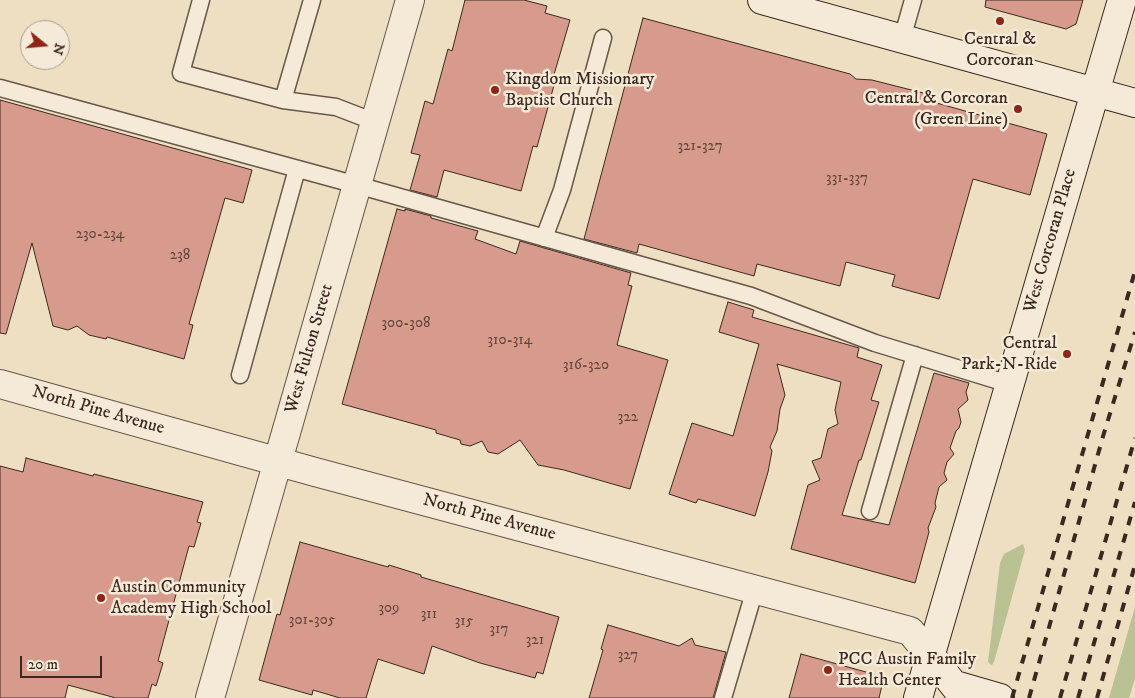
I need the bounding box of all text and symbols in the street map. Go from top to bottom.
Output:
marker: Central & Corcoran [994,15,1006,27]
north arrow [20,20,70,70]
place label: Central & Corcoran [964,29,1036,72]
text: N [48,41,69,57]
place label: Kingdom Missionary Baptist Church [505,69,654,112]
marker: Kingdom Missionary Baptist Church [489,84,501,96]
place label: Central & Corcoran (Green Line) [865,88,1008,130]
marker: Central & Corcoran (Green Line) [1012,103,1024,115]
house number: 321-327 [677,138,723,156]
street label: West Corcoran Place [1020,167,1082,315]
house number: 331-337 [826,170,868,188]
house number: 230-234 [76,226,124,244]
house number: 238 [170,247,190,265]
street label: West Fulton Street [281,282,339,416]
house number: 300-308 [382,315,430,333]
house number: 310-314 [488,332,532,350]
place label: Central Park-N-Ride [961,333,1057,376]
marker: Central Park-N-Ride [1061,348,1073,360]
house number: 316-320 [563,357,609,375]
street label: North Pine Avenue [29,382,167,440]
house number: 322 [618,409,638,427]
street label: North Pine Avenue [420,490,558,546]
place label: Austin Community Academy High School [111,577,271,620]
marker: Austin Community Academy High School [95,592,107,604]
house number: 309 [378,600,400,618]
house number: 311 [421,606,437,624]
house number: 301-305 [289,612,335,630]
house number: 315 [455,613,473,631]
house number: 317 [489,621,509,639]
house number: 321 [526,632,544,650]
scale bar [22,646,105,678]
house number: 327 [618,647,638,665]
place label: PCC Austin Family Health Center [838,649,976,692]
text: 20 m [28,655,58,674]
marker: PCC Austin Family Health Center [822,664,834,676]

